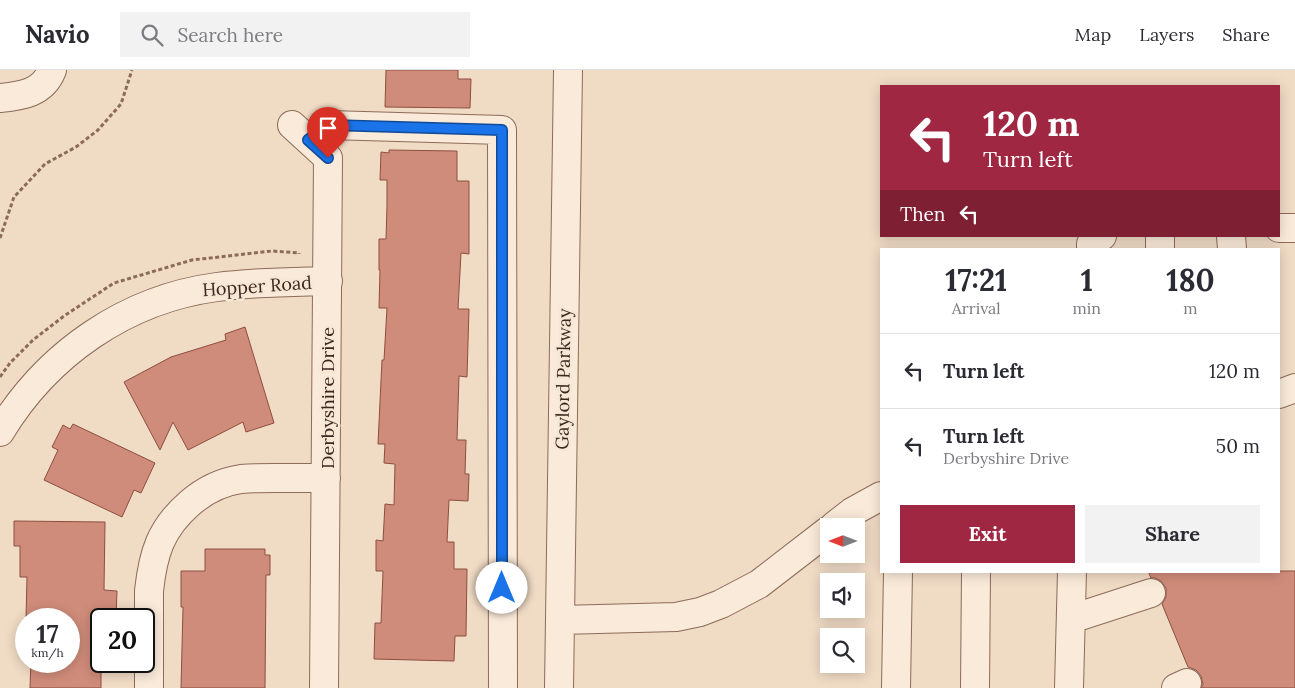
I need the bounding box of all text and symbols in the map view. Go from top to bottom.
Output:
search box [120,12,470,57]
text: Navio [25,19,90,50]
icon: search [138,21,166,49]
text: Search here [178,23,283,47]
text: Map [1075,23,1111,46]
text: Layers [1139,23,1194,46]
text: Share [1222,23,1270,46]
text: 120 m [983,101,1080,146]
icon: left [900,105,965,170]
pin [307,107,349,158]
icon: arrive [314,114,342,142]
text: Turn left [983,145,1073,173]
icon: left [955,200,983,228]
text: Then [900,202,945,226]
text: 17:21 [945,261,1007,299]
text: 1 [1081,261,1093,299]
text: 180 [1166,261,1215,299]
street label: Hopper Road [201,271,313,301]
text: Arrival [952,298,1001,318]
text: min [1072,298,1101,318]
text: m [1183,298,1198,318]
street label: Gaylord Parkway [550,308,576,450]
street label: Derbyshire Drive [316,327,339,469]
icon: left [900,357,928,385]
text: Turn left [943,359,1024,383]
text: 120 m [1209,359,1260,383]
text: Turn left [943,424,1024,448]
icon: left [900,432,928,460]
text: 50 m [1216,434,1260,458]
text: Derbyshire Drive [943,448,1069,468]
button: Exit [900,505,1075,563]
button: Share [1085,505,1260,563]
north arrow [820,518,865,562]
map controls [820,518,865,673]
position arrow [475,561,527,613]
button: sound [820,573,865,618]
speed limit sign: 20 [90,608,155,673]
text: 17 [37,618,58,650]
button: search [820,628,865,673]
text: km/h [31,645,64,660]

